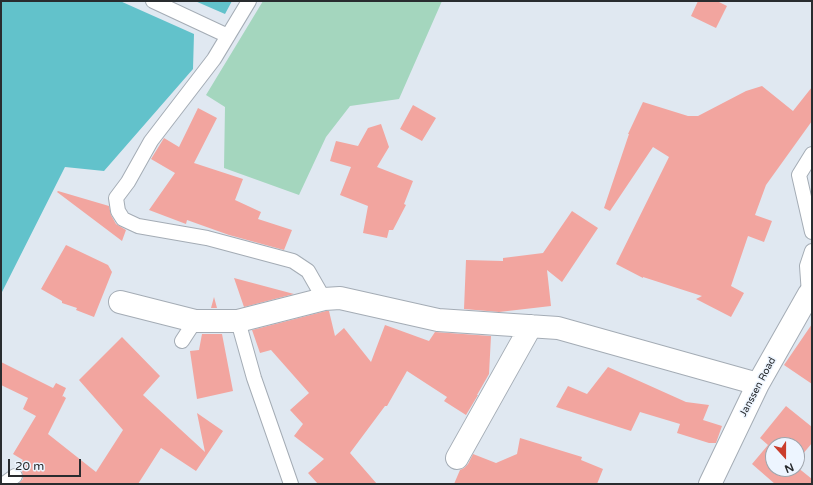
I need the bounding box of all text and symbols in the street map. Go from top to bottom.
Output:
street label: Janssen Road [737,355,779,419]
north arrow [765,437,805,477]
scale bar [10,451,83,477]
text: 20 m [15,459,44,473]
text: N [783,460,796,475]

